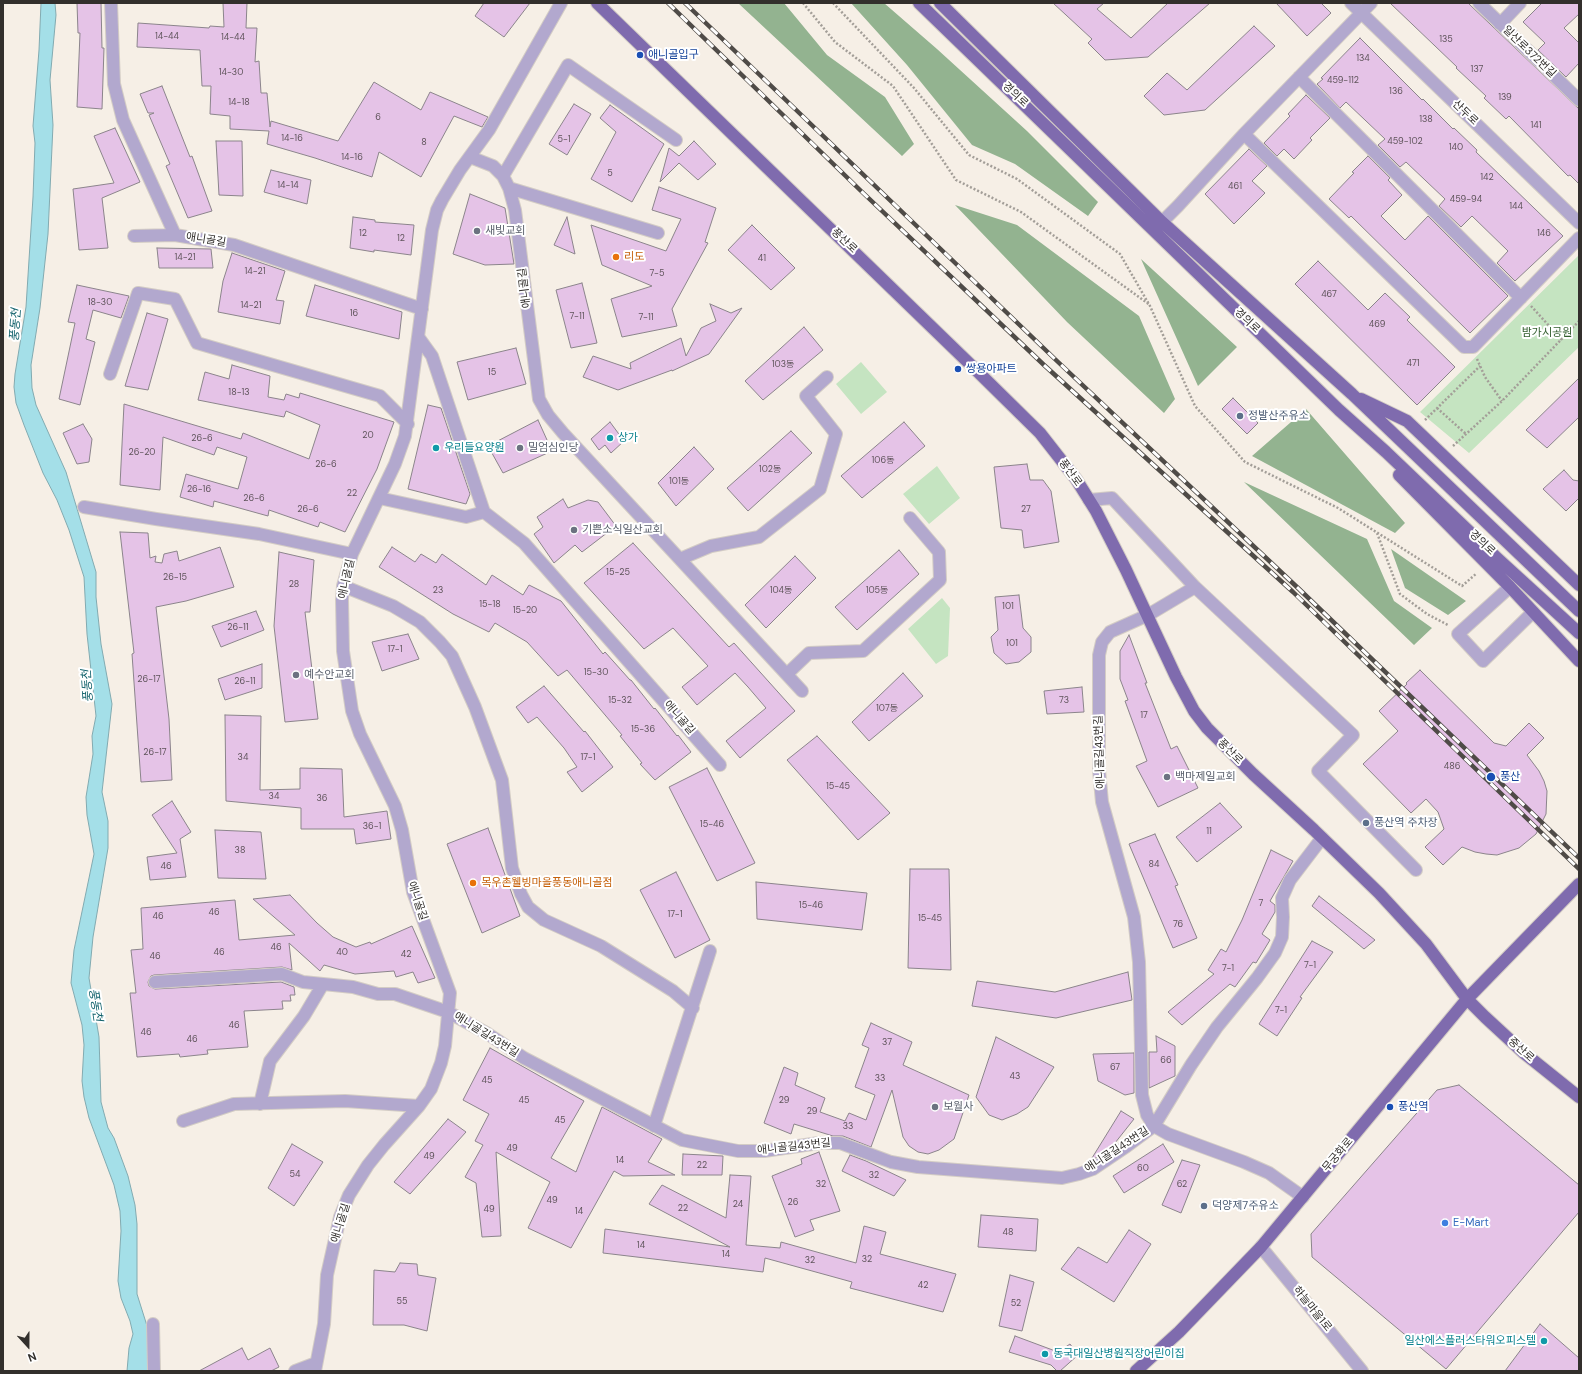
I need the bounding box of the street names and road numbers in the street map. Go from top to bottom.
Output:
street label: 일산로372번길 [1500,23,1558,81]
street label: 경의로 [999,80,1031,110]
street label: 산두로 [1449,98,1481,128]
street label: 풍산로 [828,226,860,256]
street label: 애니골길 [185,230,227,250]
street label: 애니골길 [516,267,534,309]
street label: 경의로 [1231,306,1263,336]
street label: 풍산로 [1056,457,1084,489]
street label: 경의로 [1466,528,1498,558]
street label: 애니골길 [336,558,358,600]
street label: 애니골길 [661,698,697,738]
street label: 애니골길43번길 [1092,715,1108,789]
street label: 풍산로 [1215,737,1245,767]
street label: 애니골길 [404,880,430,922]
street label: 애니골길43번길 [451,1010,521,1060]
street label: 중산로 [1505,1035,1537,1065]
street label: 애니골길43번길 [1082,1124,1152,1176]
street label: 무궁화로 [1320,1135,1356,1175]
street label: 애니골길43번길 [757,1137,831,1157]
street label: 애니골길 [329,1202,353,1244]
street label: 하늘마을1로 [1290,1284,1334,1334]

